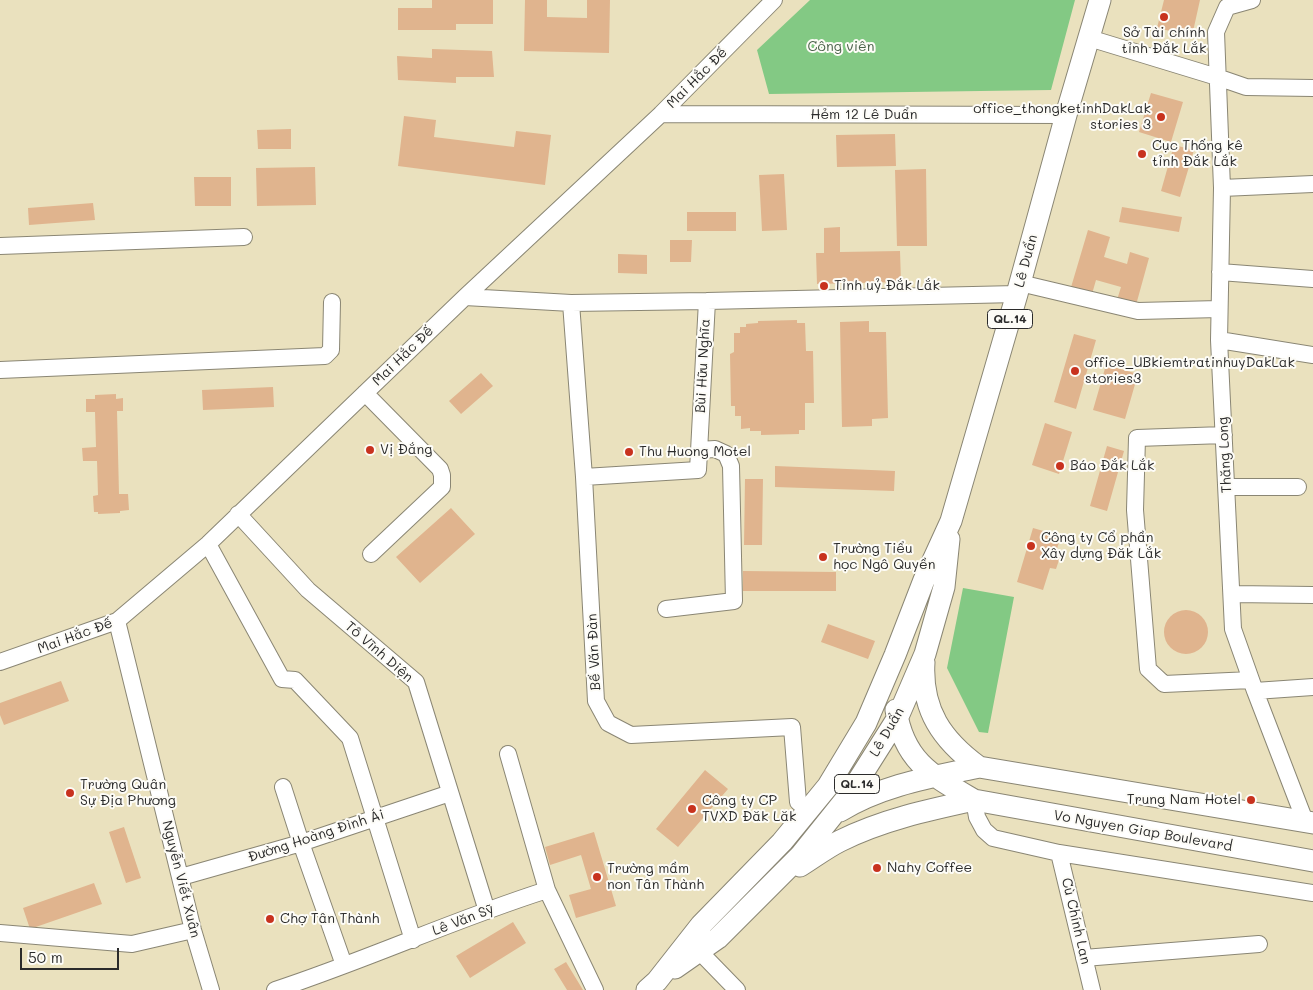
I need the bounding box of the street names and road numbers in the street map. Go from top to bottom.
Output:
street label: Mai Hắc Đế [663,44,731,112]
street label: Hẻm 12 Lê Duẩn [810,107,918,123]
street label: Lê Duẩn [1011,233,1041,289]
road number: QL.14 [988,310,1032,328]
street label: Bùi Hữu Nghĩa [692,318,714,414]
street label: Mai Hắc Đế [369,323,437,389]
street label: Thăng Long [1215,416,1235,494]
street label: Bế Văn Đàn [584,613,604,691]
street label: Mai Hắc Đế [35,615,115,657]
street label: Tô Vĩnh Diện [342,618,416,686]
street label: Lê Duẩn [866,704,908,760]
road number: QL.14 [834,774,880,794]
street label: Đường Hoàng Đình Ái [246,806,386,866]
street label: Vo Nguyen Giap Boulevard [1052,807,1234,855]
street label: Nguyễn Viết Xuân [158,819,204,939]
street label: Cù Chính Lan [1058,876,1094,966]
street label: Lê Văn Sỹ [430,901,496,939]

